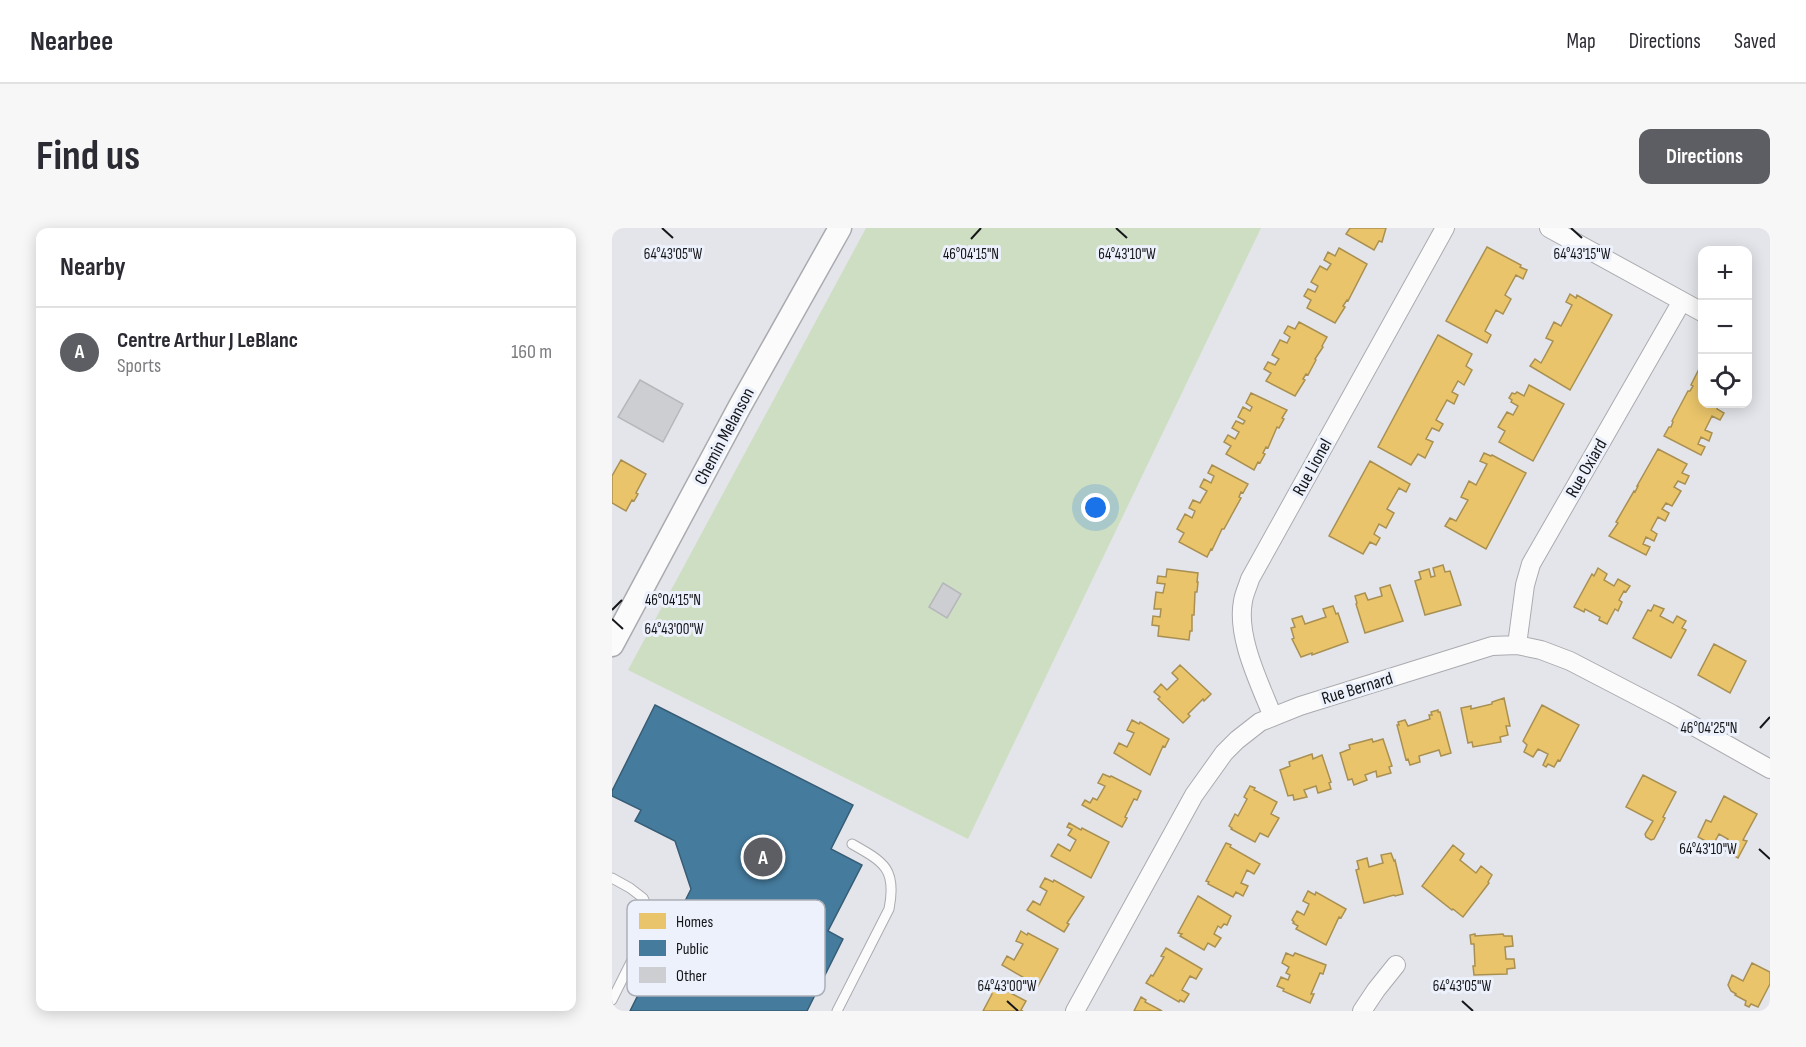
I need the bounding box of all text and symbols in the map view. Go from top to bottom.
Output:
text: Nearbee [30,25,113,58]
text: Map [1566,29,1596,54]
text: Directions [1629,29,1701,54]
text: Saved [1734,29,1776,54]
button: Directions [1639,129,1770,184]
text: Find us [36,131,140,182]
text: 64°43'05"W [644,245,702,264]
text: 46°04'15"N [943,245,999,264]
text: 64°43'10"W [1098,245,1156,264]
text: 64°43'15"W [1554,245,1611,264]
map controls [1698,246,1752,408]
button: + [1698,246,1752,300]
text: Nearby [60,252,126,283]
button: − [1698,300,1752,354]
text: Centre Arthur J LeBlanc [117,327,298,354]
text: A [75,340,84,364]
text: 160 m [511,340,552,364]
text: Sports [117,354,161,378]
button: locate [1698,354,1752,408]
street label: Chemin Melanson [690,384,759,488]
street label: Rue Lionel [1288,435,1337,499]
street label: Rue Oxiard [1561,435,1612,501]
your location [1081,493,1110,522]
text: 46°04'15"N [645,591,701,610]
text: 64°43'00"W [644,620,704,639]
street label: Rue Bernard [1319,668,1395,709]
text: 46°04'25"N [1681,719,1737,738]
pin: A [744,834,782,880]
text: 64°43'10"W [1679,840,1737,859]
legend [627,900,825,996]
text: Homes [676,913,713,932]
text: Public [676,940,709,959]
text: Other [676,967,707,986]
text: 64°43'00"W [977,977,1037,996]
text: 64°43'05"W [1433,977,1491,996]

